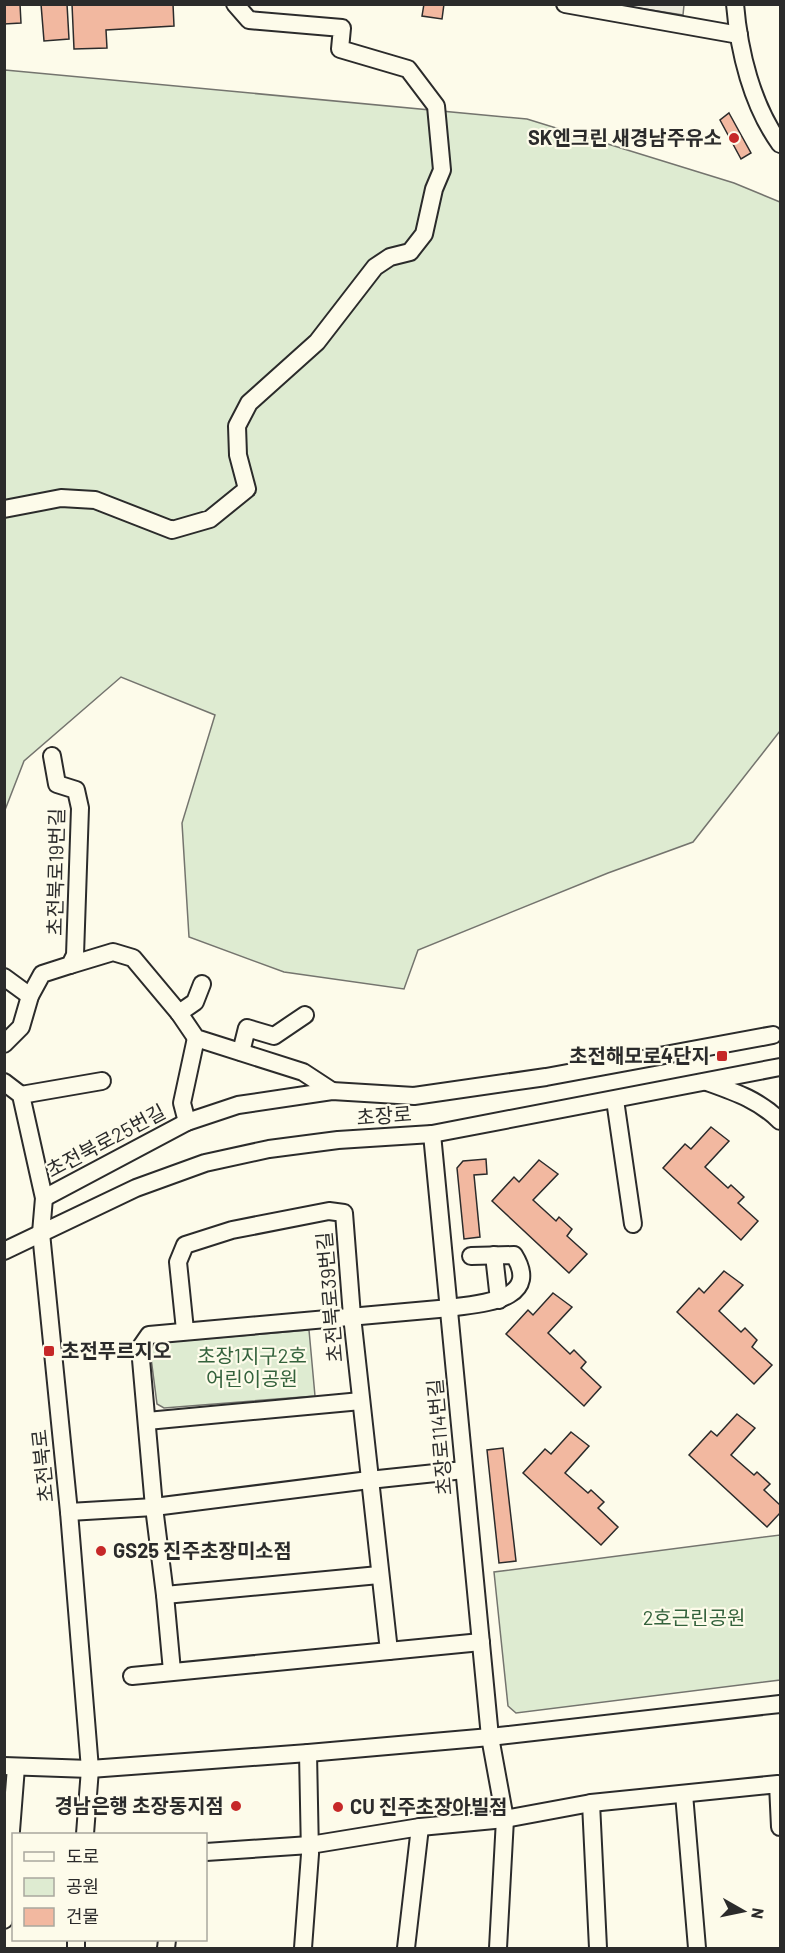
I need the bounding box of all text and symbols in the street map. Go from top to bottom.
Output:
place label: SK엔크린 새경남주유소 [528,125,722,149]
marker: SK엔크린 새경남주유소 [727,131,741,145]
street label: 초전북로19번길 [42,808,68,936]
place label: 초전해모로4단지 [569,1043,710,1067]
marker: 초전해모로4단지 [715,1049,729,1063]
street label: 초전북로25번길 [42,1099,169,1182]
street label: 초장로 [356,1101,412,1129]
street label: 초전북로39번길 [311,1231,347,1363]
place label: 초전푸르지오 [61,1338,171,1362]
park label: 초장1지구2호 어린이공원 [197,1343,307,1390]
marker: 초전푸르지오 [42,1344,56,1358]
street label: 초장로114번길 [422,1378,456,1496]
street label: 초전북로 [26,1428,58,1504]
place label: GS25 진주초장미소점 [113,1538,292,1562]
marker: GS25 진주초장미소점 [94,1544,108,1558]
park label: 2호근린공원 [643,1605,745,1629]
place label: 경남은행 초장동지점 [54,1793,224,1817]
place label: CU 진주초장아빌점 [350,1794,508,1818]
marker: 경남은행 초장동지점 [229,1799,243,1813]
marker: CU 진주초장아빌점 [331,1800,345,1814]
legend [12,1833,207,1941]
text: 도로 [66,1845,99,1867]
text: 공원 [66,1875,99,1897]
north arrow [713,1881,773,1941]
text: 건물 [66,1905,99,1927]
text: N [748,1907,769,1920]

